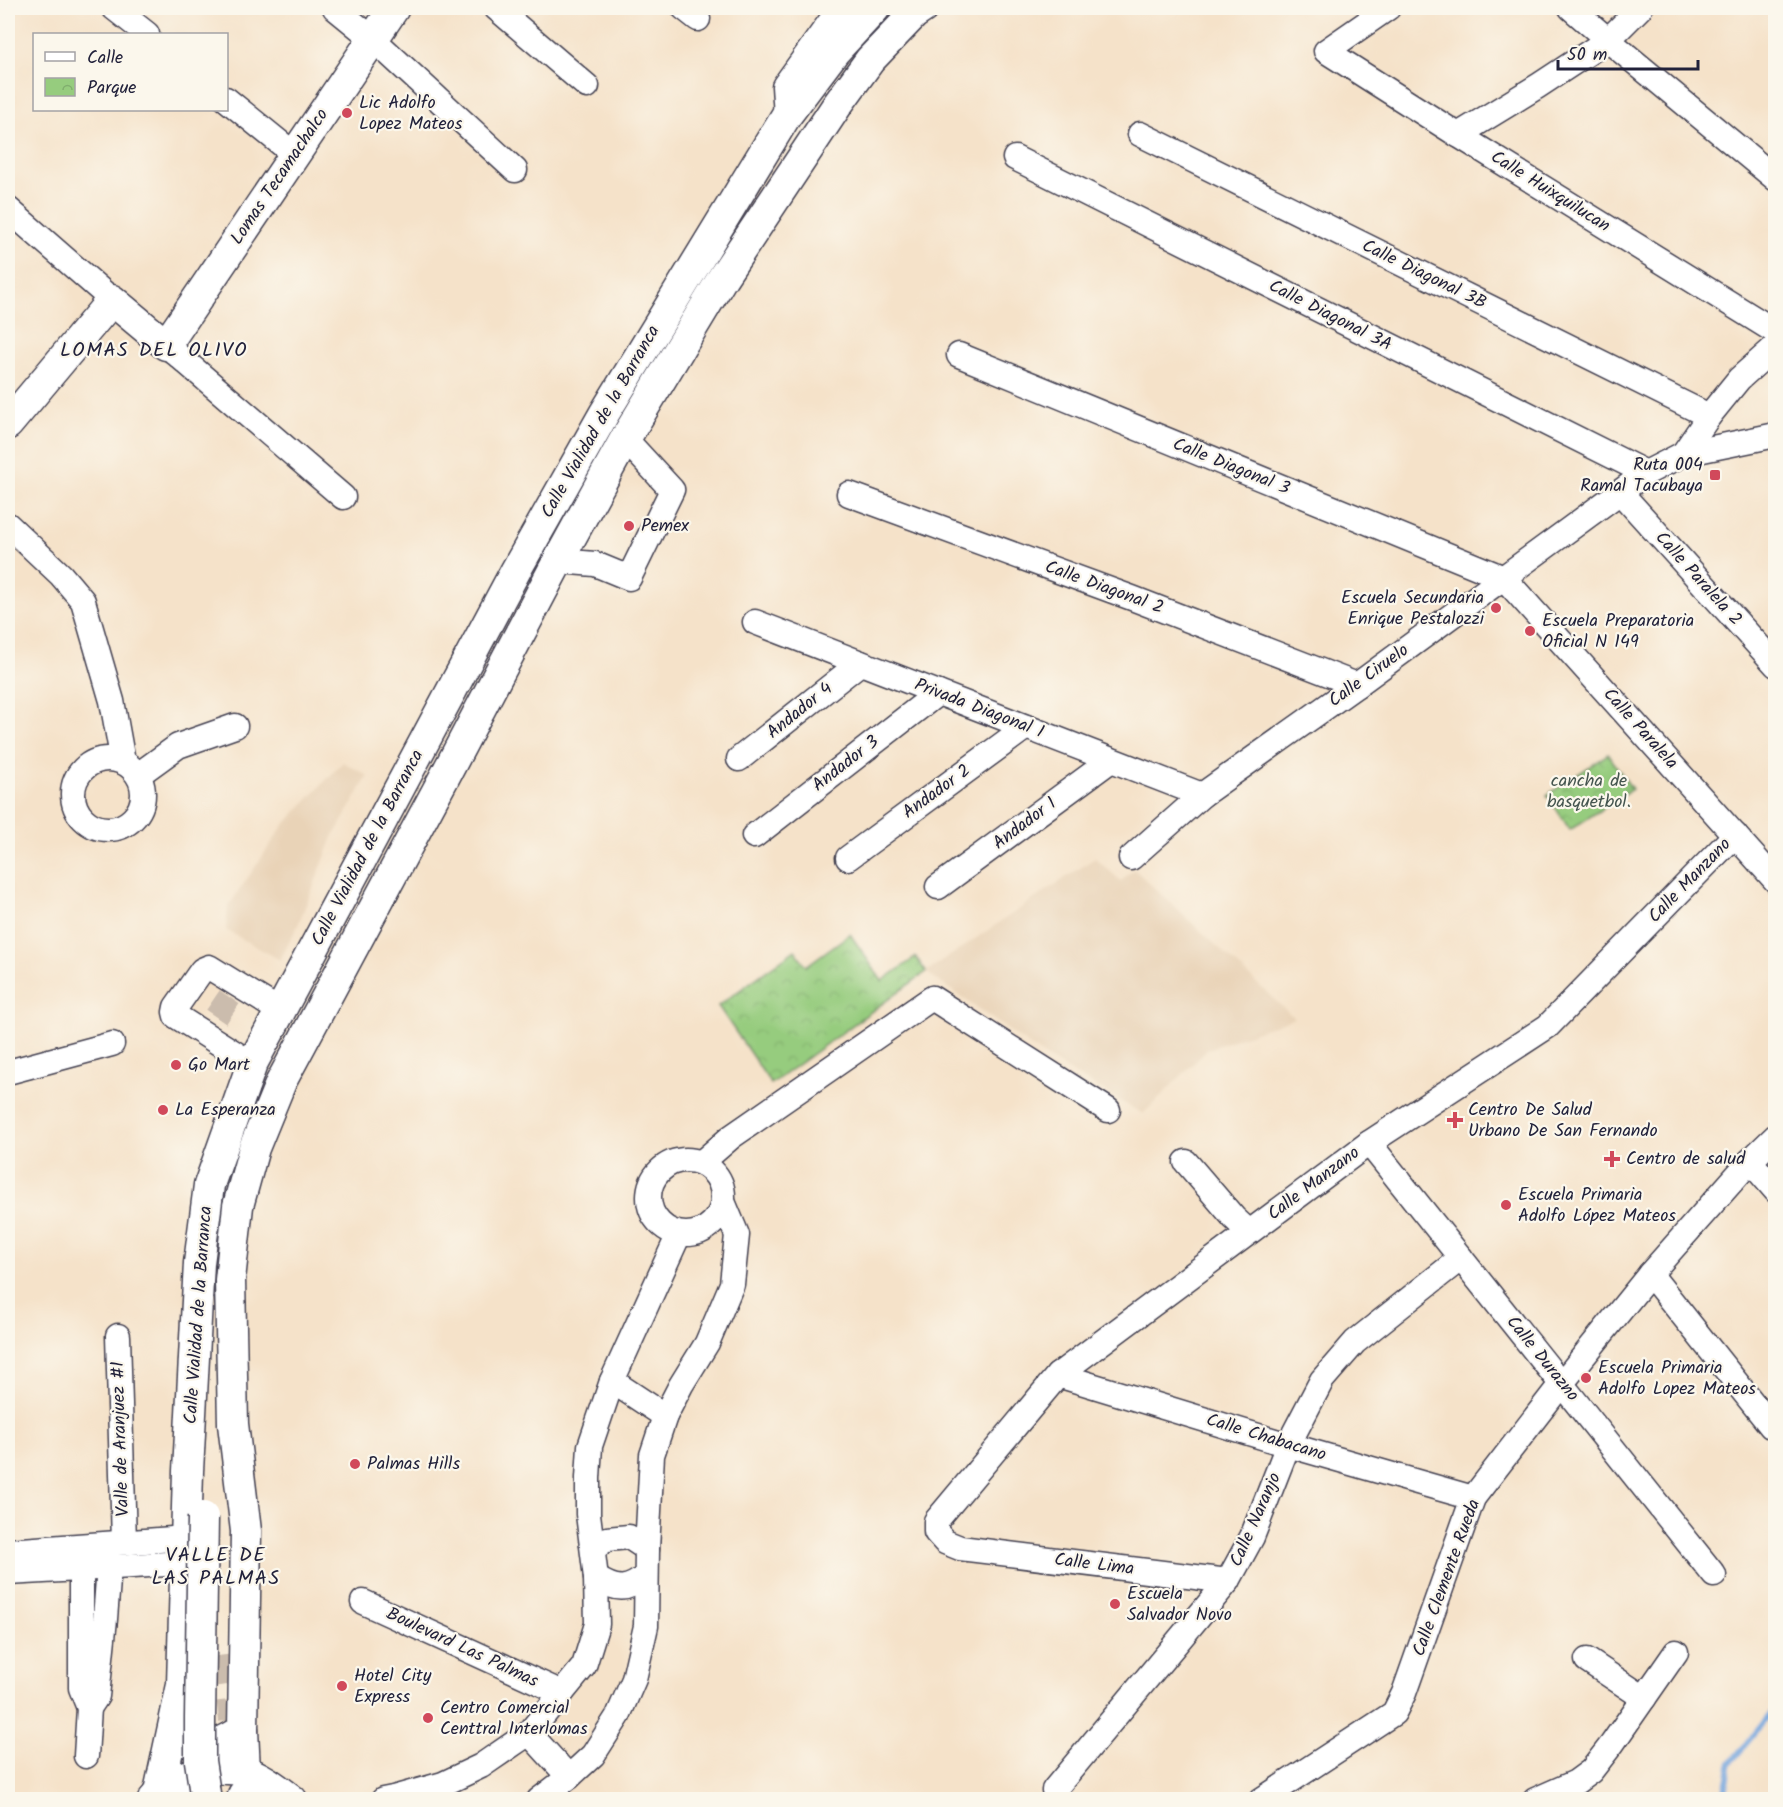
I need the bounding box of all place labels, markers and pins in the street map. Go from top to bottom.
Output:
place label: Lic Adolfo Lopez Mateos [359,89,463,139]
marker: Lic Adolfo Lopez Mateos [340,106,354,120]
place label: Ruta 004 Ramal Tacubaya [1580,451,1703,501]
marker: Ruta 004 Ramal Tacubaya [1708,468,1722,482]
place label: Pemex [641,512,689,541]
marker: Pemex [622,519,636,533]
place label: Escuela Secundaria Enrique Pestalozzi [1341,584,1485,634]
marker: Escuela Secundaria Enrique Pestalozzi [1489,601,1503,615]
place label: Escuela Preparatoria Oficial N 149 [1542,607,1694,657]
marker: Escuela Preparatoria Oficial N 149 [1523,624,1537,638]
place label: Go Mart [188,1051,251,1080]
marker: Go Mart [169,1058,183,1072]
place label: La Esperanza [175,1096,276,1125]
place label: Centro De Salud Urbano De San Fernando [1468,1096,1658,1146]
marker: La Esperanza [156,1103,170,1117]
marker: Centro De Salud Urbano De San Fernando [1446,1111,1464,1129]
place label: Centro de salud [1626,1145,1746,1174]
marker: Centro de salud [1603,1150,1621,1168]
place label: Escuela Primaria Adolfo López Mateos [1518,1181,1676,1231]
marker: Escuela Primaria Adolfo López Mateos [1499,1198,1513,1212]
place label: Escuela Primaria Adolfo Lopez Mateos [1598,1354,1756,1404]
marker: Escuela Primaria Adolfo Lopez Mateos [1579,1371,1593,1385]
place label: Palmas Hills [367,1450,460,1479]
marker: Palmas Hills [348,1457,362,1471]
place label: Escuela Salvador Novo [1127,1580,1232,1630]
marker: Escuela Salvador Novo [1108,1597,1122,1611]
place label: Hotel City Express [354,1662,432,1712]
marker: Hotel City Express [335,1679,349,1693]
place label: Centro Comercial Centtral Interlomas [440,1694,588,1744]
marker: Centro Comercial Centtral Interlomas [421,1711,435,1725]

